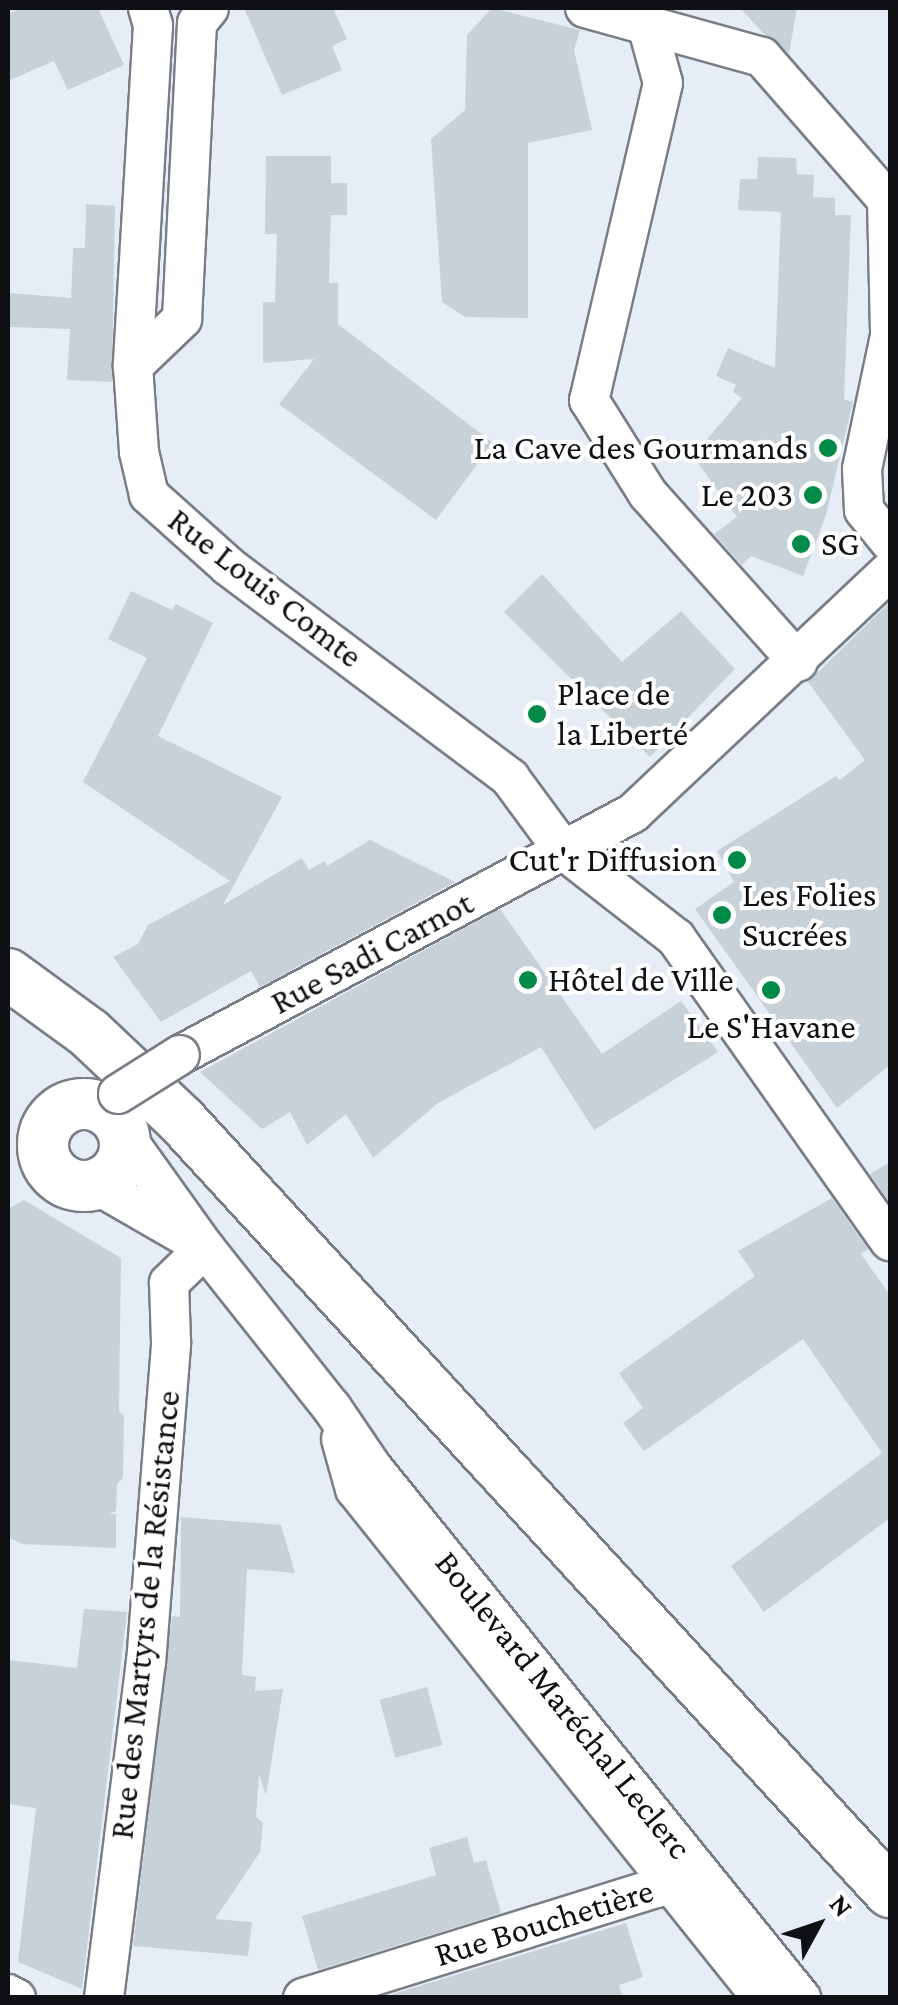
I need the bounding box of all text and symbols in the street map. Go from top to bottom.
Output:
place label: La Cave des Gourmands [474,427,808,469]
marker: La Cave des Gourmands [817,437,839,459]
place label: Le 203 [701,474,793,516]
marker: Le 203 [802,484,824,506]
street label: Rue Louis Comte [159,499,371,677]
place label: SG [821,523,860,565]
marker: SG [790,533,812,555]
place label: Place de la Liberté [557,673,688,755]
marker: Place de la Liberté [526,703,548,725]
place label: Cut'r Diffusion [509,839,717,881]
marker: Cut'r Diffusion [726,849,748,871]
place label: Les Folies Sucrées [742,874,876,956]
street label: Rue Sadi Carnot [264,882,480,1024]
marker: Les Folies Sucrées [711,904,733,926]
place label: Hôtel de Ville [548,959,734,1001]
marker: Hôtel de Ville [517,969,539,991]
marker: Le S'Havane [760,979,782,1001]
place label: Le S'Havane [686,1006,856,1048]
street label: Rue des Martyrs de la Résistance [101,1389,189,1841]
street label: Boulevard Maréchal Leclerc [426,1543,700,1867]
street label: Rue Bouchetière [430,1870,658,1976]
north arrow [768,1875,868,1975]
text: N [823,1888,859,1923]

